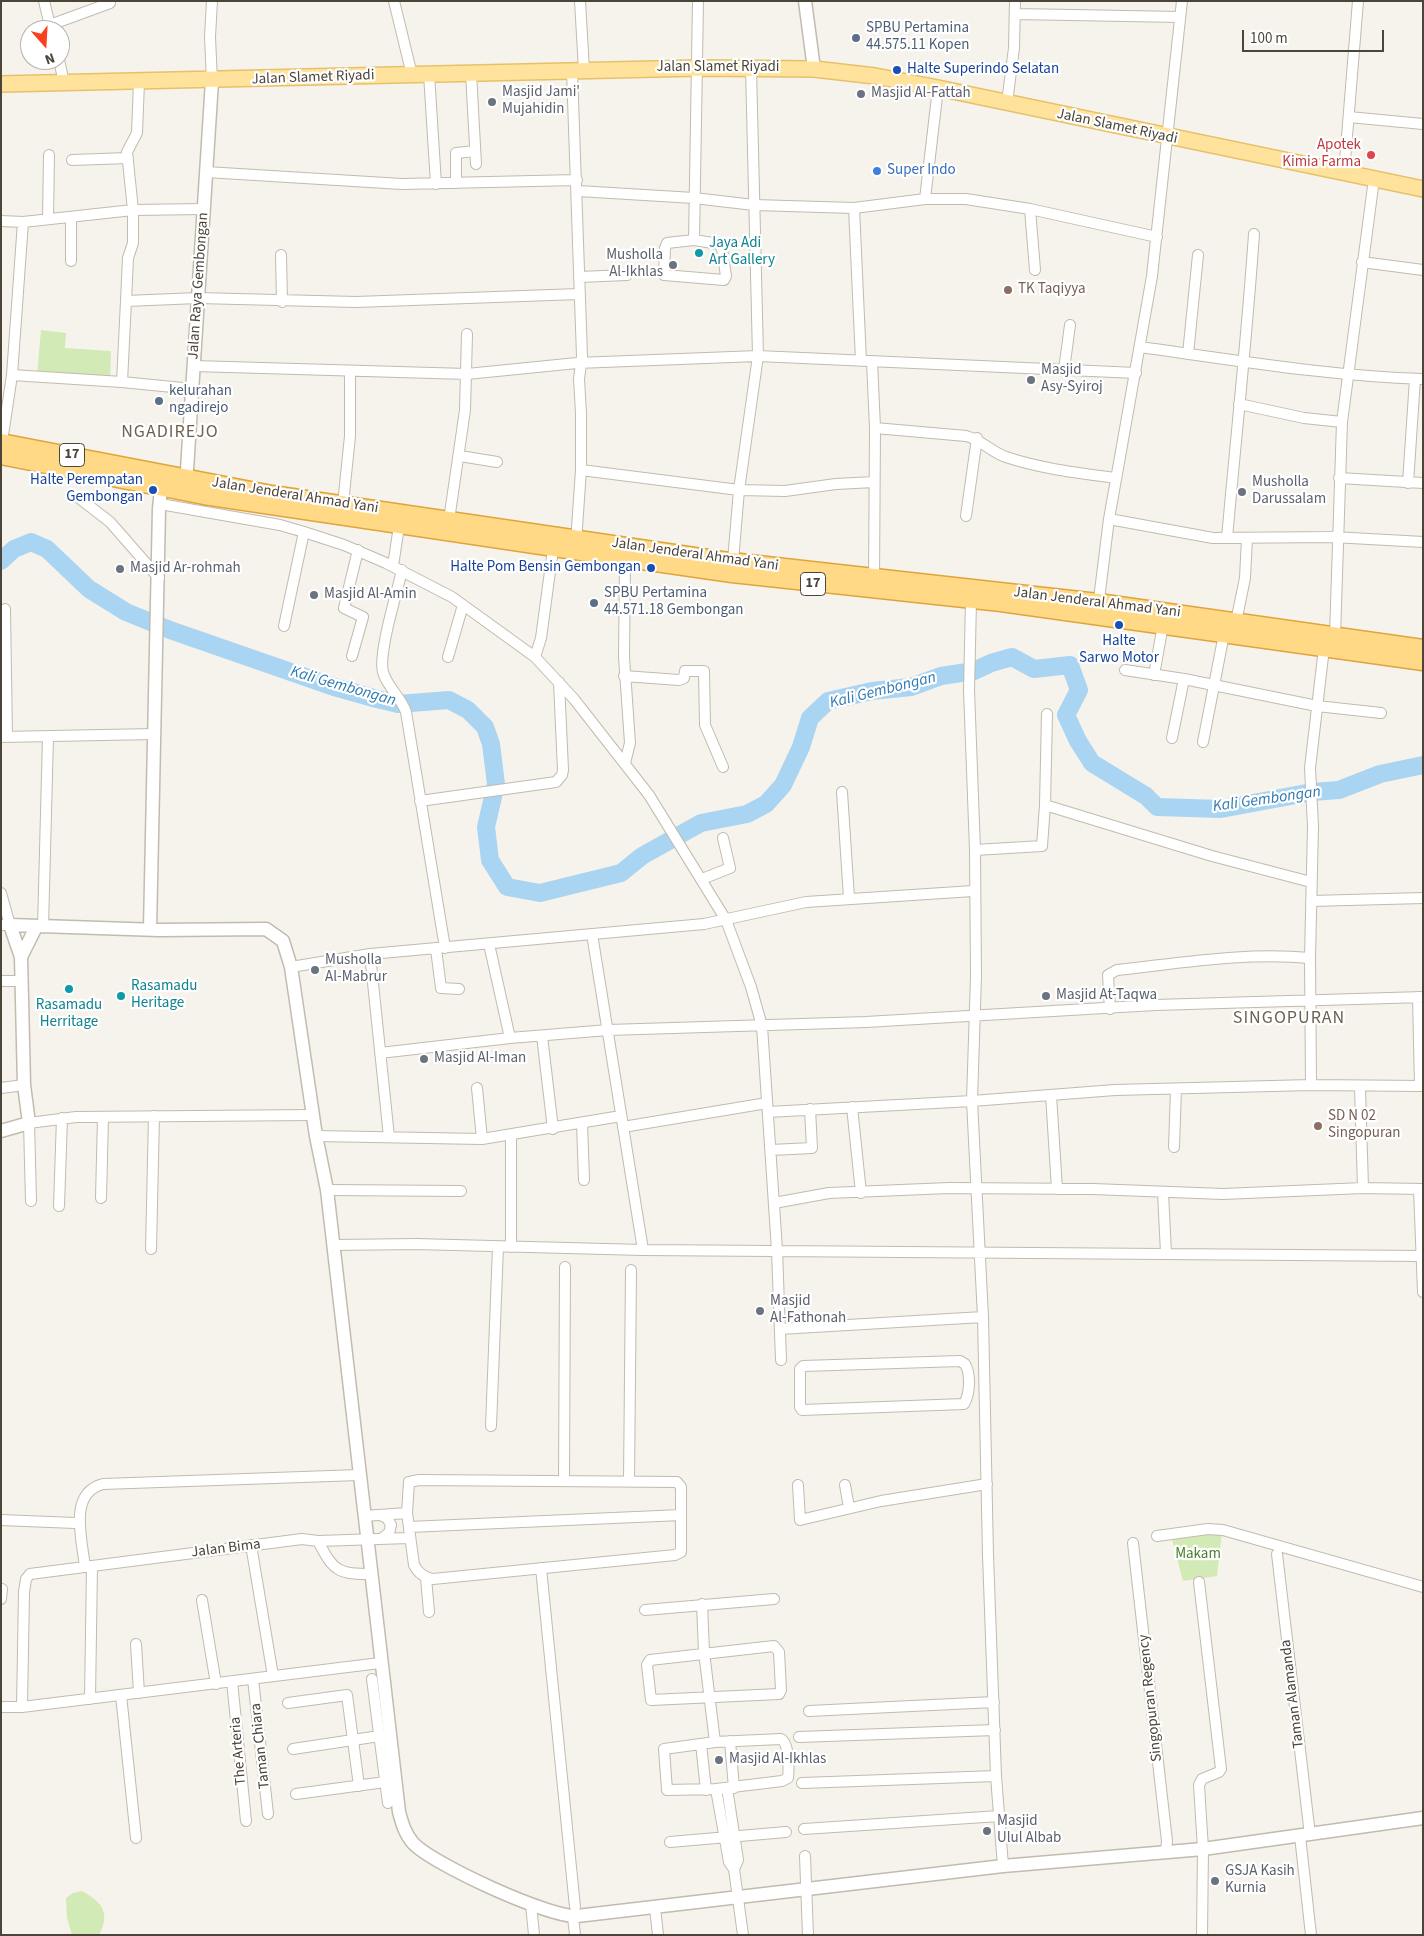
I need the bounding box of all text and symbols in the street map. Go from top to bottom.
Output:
north arrow [20,20,70,70]
place label: SPBU Pertamina 44.575.11 Kopen [866,20,969,55]
scale bar [1244,20,1386,52]
text: 100 m [1250,28,1288,49]
marker: SPBU Pertamina 44.575.11 Kopen [850,32,862,44]
text: N [42,47,57,69]
street label: Jalan Slamet Riyadi [656,59,780,77]
place label: Halte Superindo Selatan [907,61,1059,79]
marker: Halte Superindo Selatan [891,64,903,76]
street label: Jalan Slamet Riyadi [251,67,375,89]
place label: Masjid Jami' Mujahidin [502,84,580,119]
place label: Masjid Al-Fattah [871,85,971,103]
marker: Masjid Al-Fattah [855,88,867,100]
marker: Masjid Jami' Mujahidin [486,96,498,108]
street label: Jalan Slamet Riyadi [1055,105,1179,149]
place label: Apotek Kimia Farma [1282,137,1361,172]
marker: Apotek Kimia Farma [1365,149,1377,161]
place label: Super Indo [887,162,956,180]
marker: Super Indo [871,165,883,177]
street label: Jalan Raya Gembongan [185,212,213,360]
place label: Jaya Adi Art Gallery [709,235,775,270]
place label: Musholla Al-Ikhlas [606,247,663,282]
marker: Jaya Adi Art Gallery [693,247,705,259]
marker: Musholla Al-Ikhlas [667,259,679,271]
place label: TK Taqiyya [1018,281,1086,299]
marker: TK Taqiyya [1002,284,1014,296]
place label: Masjid Asy-Syiroj [1041,362,1103,397]
marker: Masjid Asy-Syiroj [1025,374,1037,386]
place label: kelurahan ngadirejo [169,383,232,418]
marker: kelurahan ngadirejo [153,395,165,407]
district label: NGADIREJO [120,422,220,444]
road number: 17 [60,444,84,466]
place label: Halte Perempatan Gembongan [30,472,143,507]
street label: Jalan Jenderal Ahmad Yani [210,474,380,518]
place label: Musholla Darussalam [1252,474,1326,509]
marker: Halte Perempatan Gembongan [147,484,159,496]
marker: Musholla Darussalam [1236,486,1248,498]
street label: Jalan Jenderal Ahmad Yani [610,534,780,576]
place label: Halte Pom Bensin Gembongan [450,559,641,577]
place label: Masjid Ar-rohmah [130,560,241,578]
marker: Halte Pom Bensin Gembongan [645,562,657,574]
marker: Masjid Ar-rohmah [114,563,126,575]
road number: 17 [800,572,826,596]
street label: Jalan Jenderal Ahmad Yani [1012,584,1182,622]
place label: SPBU Pertamina 44.571.18 Gembongan [604,585,743,620]
place label: Masjid Al-Amin [324,586,417,604]
marker: Masjid Al-Amin [308,589,320,601]
marker: SPBU Pertamina 44.571.18 Gembongan [588,597,600,609]
marker: Halte Sarwo Motor [1113,619,1125,631]
place label: Halte Sarwo Motor [1079,633,1159,668]
water label: Kali Gembongan [288,663,398,711]
water label: Kali Gembongan [828,669,938,713]
water label: Kali Gembongan [1212,783,1322,817]
place label: Musholla Al-Mabrur [325,952,387,987]
marker: Musholla Al-Mabrur [309,964,321,976]
place label: Rasamadu Heritage [131,978,197,1013]
marker: Rasamadu Herritage [63,983,75,995]
place label: Masjid At-Taqwa [1056,987,1157,1005]
marker: Rasamadu Heritage [115,990,127,1002]
marker: Masjid At-Taqwa [1040,990,1052,1002]
place label: Rasamadu Herritage [36,997,102,1032]
district label: SINGOPURAN [1232,1008,1346,1030]
place label: Masjid Al-Iman [434,1050,526,1068]
marker: Masjid Al-Iman [418,1053,430,1065]
place label: SD N 02 Singopuran [1328,1108,1400,1143]
marker: SD N 02 Singopuran [1312,1120,1324,1132]
place label: Masjid Al-Fathonah [770,1293,846,1328]
marker: Masjid Al-Fathonah [754,1305,766,1317]
street label: Jalan Bima [190,1536,262,1562]
park label: Makam [1175,1546,1221,1564]
street label: Singopuran Regency [1135,1633,1167,1763]
street label: Taman Alamanda [1277,1639,1309,1749]
street label: Taman Chiara [248,1702,274,1790]
street label: The Arteria [227,1716,251,1786]
place label: Masjid Al-Ikhlas [729,1751,826,1769]
marker: Masjid Al-Ikhlas [713,1754,725,1766]
place label: Masjid Ulul Albab [997,1813,1061,1848]
marker: Masjid Ulul Albab [981,1825,993,1837]
place label: GSJA Kasih Kurnia [1225,1863,1295,1898]
marker: GSJA Kasih Kurnia [1209,1875,1221,1887]

